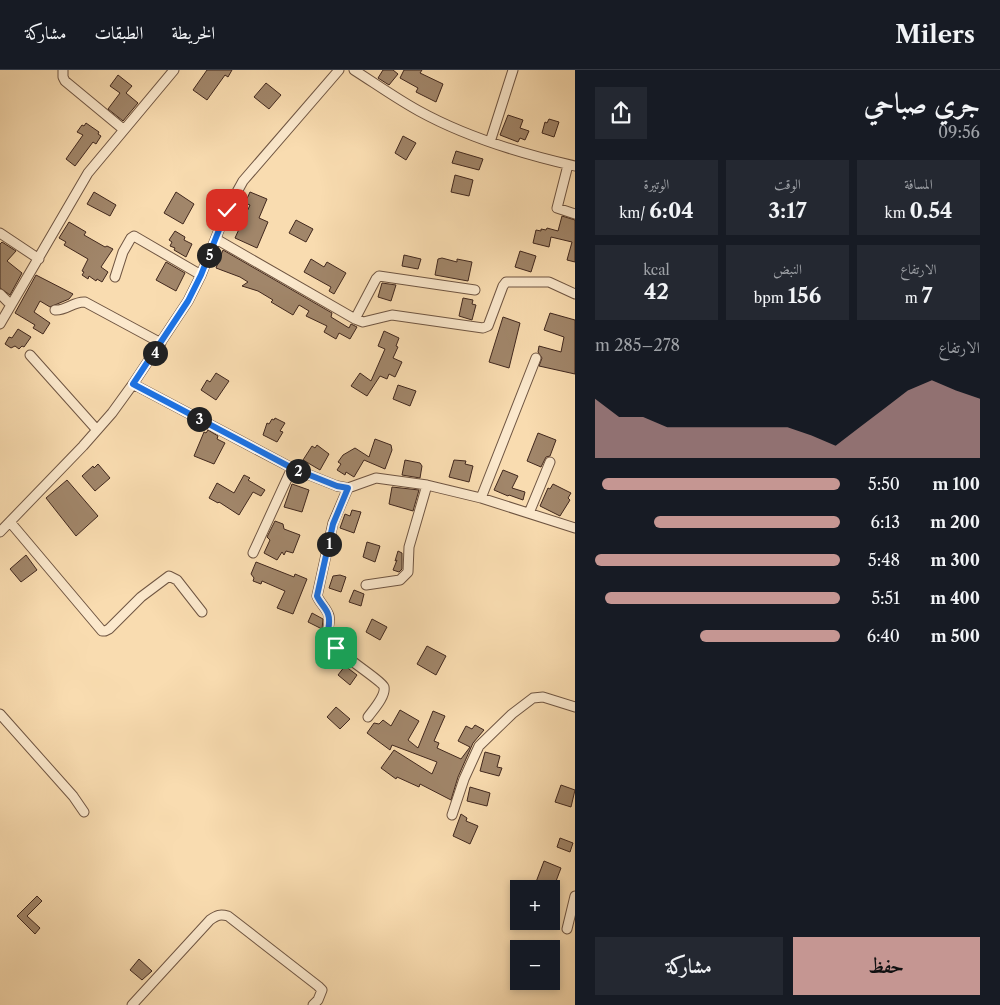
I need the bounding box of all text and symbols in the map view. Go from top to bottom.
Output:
text: Milers [895,20,975,49]
text: مشاركة [25,22,66,44]
text: الطبقات [94,22,143,44]
text: الخريطة [171,22,215,44]
text: جري صباحي [864,86,980,120]
button: share [595,87,647,139]
text: 09:56 [938,122,980,142]
text: الوتيرة [644,175,669,193]
text: الوقت [774,175,801,193]
text: المسافة [904,175,933,193]
pin [206,189,248,231]
icon: check [213,196,241,224]
text: 6:04 [649,198,694,223]
text: 3:17 [768,198,807,223]
text: 0.54 [909,198,952,223]
text: /km [619,204,649,222]
text: km [885,204,909,222]
pin: 5 [196,242,222,268]
text: 5 [206,246,213,264]
text: النبض [773,260,802,278]
text: الارتفاع [900,260,937,278]
text: kcal [643,261,670,279]
text: 42 [644,279,669,304]
text: 156 [788,283,821,308]
text: 7 [921,283,932,308]
text: bpm [754,289,788,307]
text: m [905,289,921,307]
text: 278–285 m [595,335,680,355]
text: الارتفاع [938,337,980,357]
pin: 4 [142,340,168,366]
text: 4 [151,344,160,362]
pin: 3 [186,406,212,432]
text: 3 [196,410,203,428]
pin: 2 [286,458,310,484]
text: 2 [294,462,303,480]
text: 5:50 [868,474,900,494]
text: 100 m [933,474,980,494]
text: 6:13 [871,512,900,532]
text: 200 m [930,512,980,532]
pin: 1 [316,532,342,556]
text: 1 [326,535,333,553]
text: 5:48 [868,550,900,570]
text: 300 m [931,550,980,570]
text: 5:51 [871,588,900,608]
text: 400 m [930,588,980,608]
text: 6:40 [867,626,900,646]
text: 500 m [931,626,980,646]
pin [315,627,357,669]
icon: arrive [322,634,350,662]
map controls [510,880,560,990]
button: + [510,880,560,930]
button: مشاركة [595,937,783,995]
button: حفظ [793,937,980,995]
button: − [510,940,560,990]

